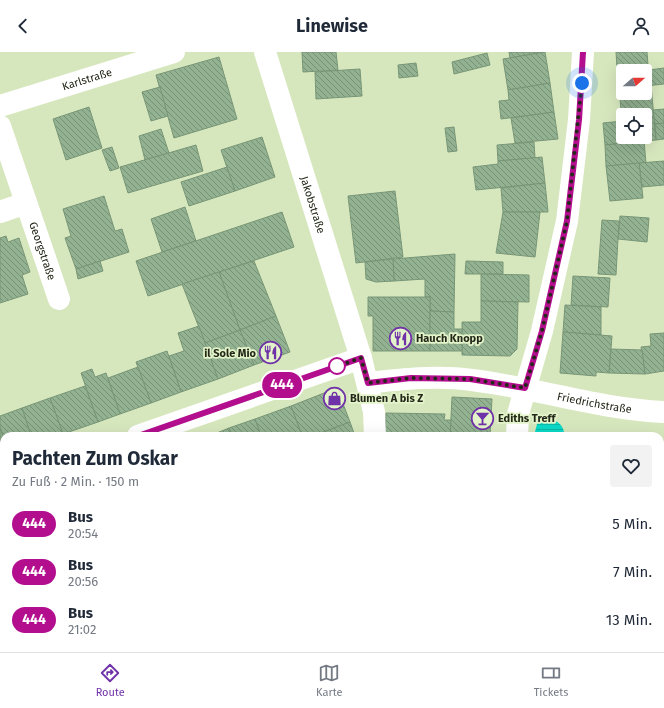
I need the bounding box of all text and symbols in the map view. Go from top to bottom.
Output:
icon: back [12,15,34,37]
text: Linewise [296,15,368,37]
icon: person [630,15,652,37]
north arrow [616,64,652,100]
map controls [616,64,652,144]
street label: Karlstraße [60,65,113,93]
your location [572,73,592,93]
button: locate [616,108,652,144]
street label: Jakobstraße [298,174,328,235]
street label: Georgstraße [27,220,59,282]
restaurant icon: Hauch Knopp [388,325,414,351]
place label: Hauch Knopp [416,332,483,345]
restaurant icon: il Sole Mio [258,340,284,366]
place label: il Sole Mio [204,347,257,360]
unlabelled marker [328,357,346,375]
line badge: 444 [259,372,305,398]
text: 444 [270,376,294,393]
shop icon: Blumen A bis Z [321,385,347,411]
street label: Friedrichstraße [556,389,633,416]
place label: Blumen A bis Z [350,392,423,405]
bar icon: Ediths Treff [470,405,496,431]
place label: Ediths Treff [498,412,556,425]
button: heart [610,445,652,487]
text: Pachten Zum Oskar [12,447,178,470]
text: Zu Fuß · 2 Min. · 150 m [12,474,139,489]
text: Bus [68,508,93,526]
text: 444 [22,515,46,532]
text: 5 Min. [612,515,652,533]
text: 20:54 [68,526,98,541]
text: Bus [68,556,93,574]
text: 444 [22,563,46,580]
text: 7 Min. [613,563,652,581]
text: 20:56 [68,574,98,589]
text: Bus [68,604,93,622]
text: 444 [22,611,46,628]
text: 13 Min. [606,611,652,629]
text: 21:02 [68,622,96,637]
tab: Route [96,662,125,699]
tab: Karte [316,662,342,699]
tab: Tickets [534,662,568,699]

